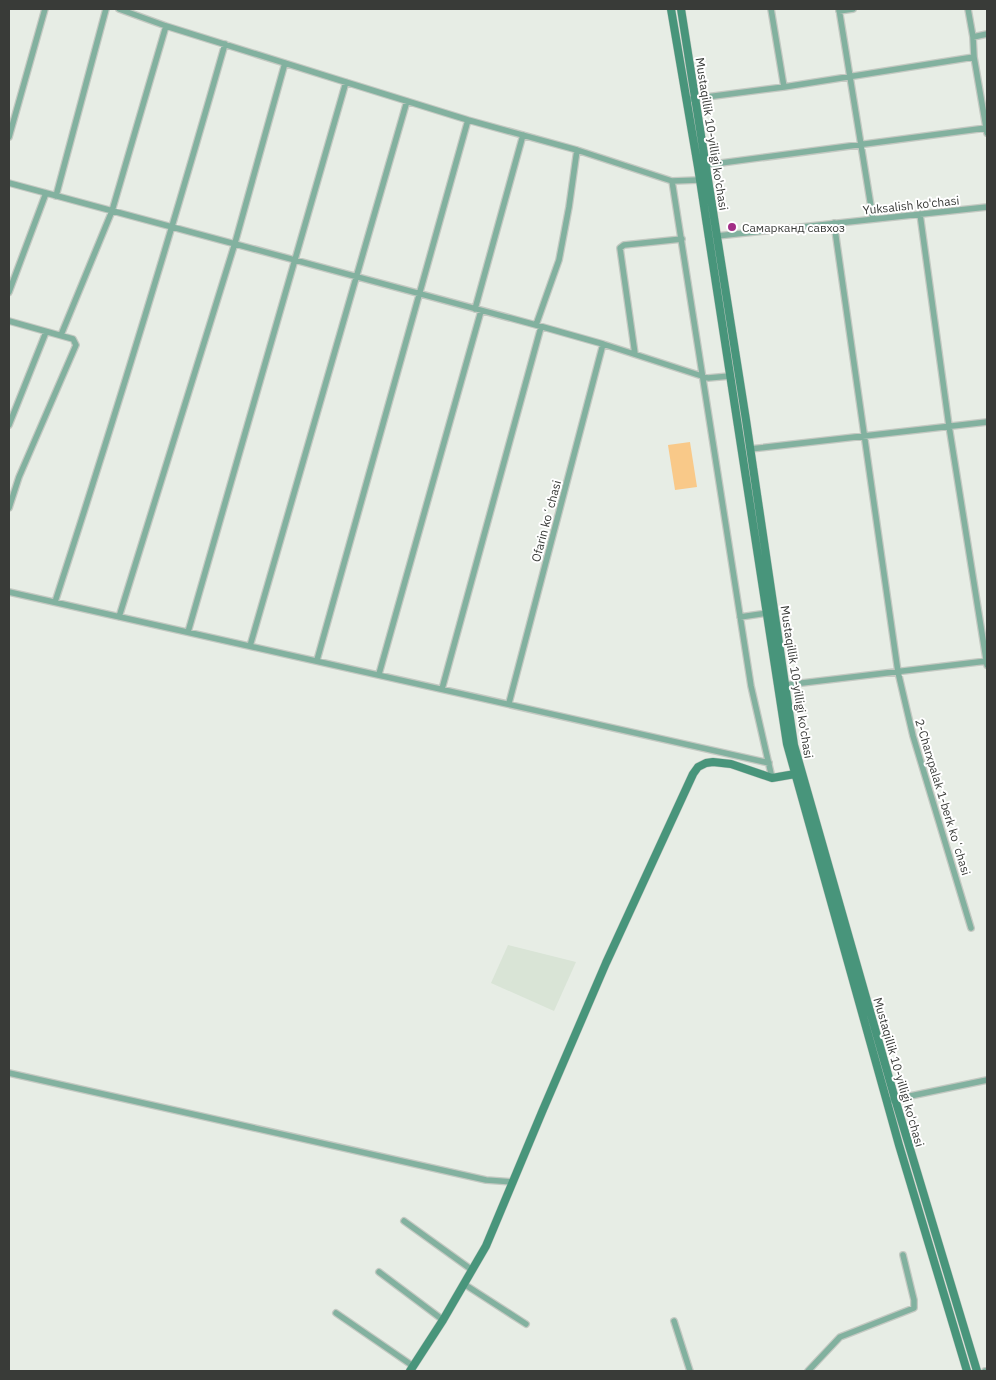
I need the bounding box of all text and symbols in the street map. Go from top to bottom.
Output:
street label: Mustaqillik 10-yilligi ko'chasi [693,56,731,212]
street label: Yuksalish ko'chasi [862,192,960,218]
place label: Самарканд савхоз [742,220,845,235]
marker: Самарканд савхоз [726,221,738,233]
street label: Ofarin koʻchasi [528,478,564,564]
street label: Mustaqillik 10-yilligi ko'chasi [778,604,816,760]
street label: 2-Charxpalak 1-berk koʻchasi [912,717,974,877]
street label: Mustaqillik 10-yilligi ko'chasi [870,996,928,1148]

